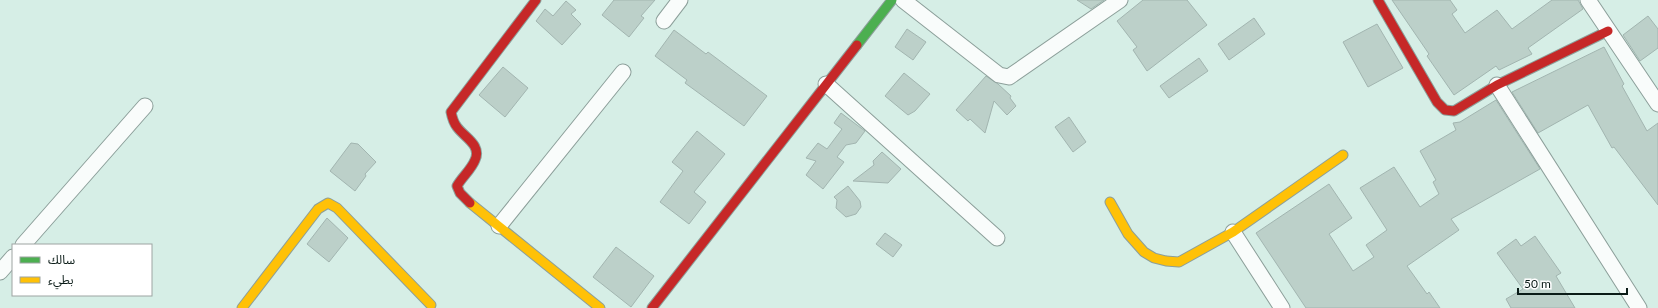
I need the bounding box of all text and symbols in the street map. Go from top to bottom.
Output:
legend [12,244,152,296]
text: سالك [48,252,75,267]
scale bar [1518,270,1627,296]
text: بطيء [48,272,74,290]
text: 50 m [1524,276,1551,291]

